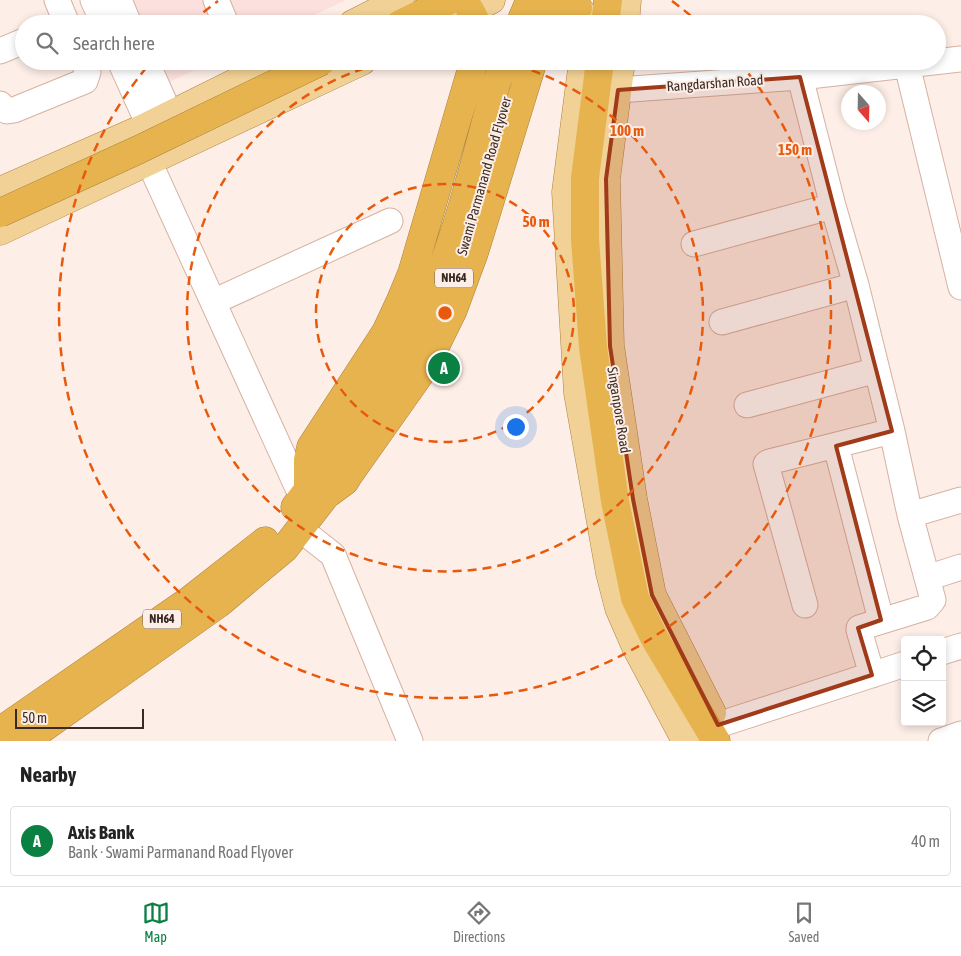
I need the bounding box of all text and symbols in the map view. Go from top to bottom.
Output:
search box [15,15,946,70]
icon: search [33,29,61,57]
text: Search here [73,32,155,54]
street label: Rangdarshan Road [666,72,764,94]
north arrow [841,85,886,130]
street label: Swami Parmanand Road Flyover [454,94,515,257]
text: 100 m [610,122,644,139]
text: 150 m [778,141,812,158]
text: 50 m [523,213,550,230]
road number: NH64 [435,268,473,288]
centre of rings [436,304,454,322]
pin: A [428,349,460,387]
street label: Singanpore Road [604,366,634,454]
your location [503,414,529,440]
road number: NH64 [143,610,181,628]
map controls [901,636,946,726]
button: locate [901,636,946,681]
button: layers [901,681,946,726]
scale bar [15,706,144,729]
text: 50 m [22,710,47,726]
text: Nearby [20,762,76,786]
text: Axis Bank [68,821,134,843]
text: A [33,832,41,850]
text: 40 m [911,832,940,850]
text: Bank · Swami Parmanand Road Flyover [68,843,293,861]
tab: Map [142,899,170,945]
tab: Directions [453,899,505,945]
tab: Saved [788,899,819,945]

